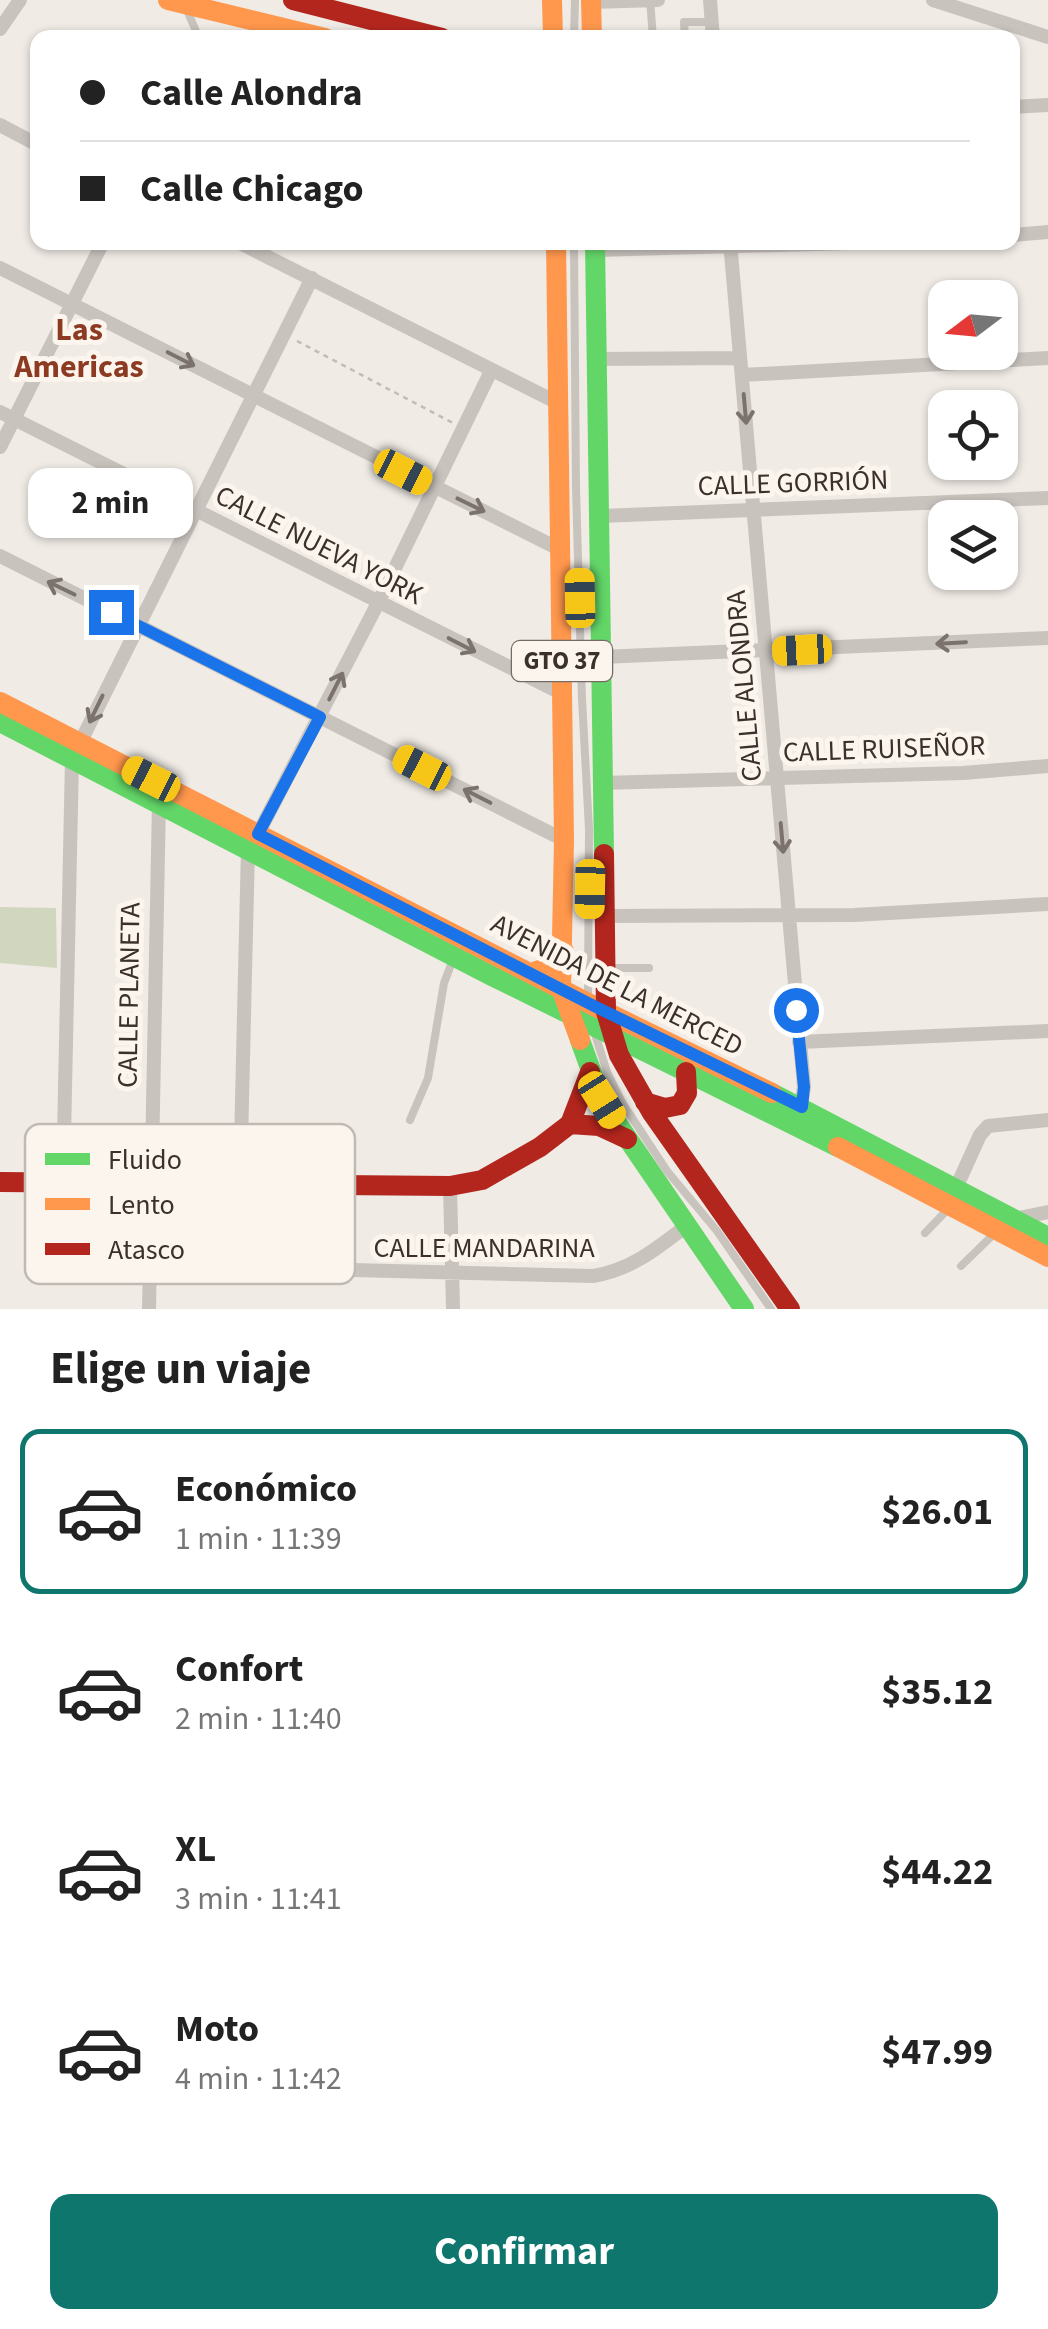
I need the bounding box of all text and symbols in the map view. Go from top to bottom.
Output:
text: Calle Alondra [140,66,362,120]
text: Calle Chicago [140,162,364,216]
north arrow [928,280,1018,370]
map controls [928,280,1018,590]
district label: Las Americas [13,307,144,390]
one-way arrow [165,350,195,369]
button: locate [928,390,1018,480]
one-way arrow [735,393,754,425]
car [369,445,437,499]
street label: CALLE GORRIÓN [697,460,889,506]
callout: 2 min [28,467,194,537]
street label: CALLE NUEVA YORK [208,475,430,615]
text: 2 min [72,480,149,526]
one-way arrow [455,497,485,516]
button: layers [928,500,1018,590]
car [564,568,596,628]
one-way arrow [47,578,77,597]
street label: CALLE ALONDRA [716,588,772,783]
route end [89,590,134,635]
car [771,633,833,667]
one-way arrow [935,634,967,653]
one-way arrow [447,636,476,655]
road number: GTO 37 [512,641,612,681]
one-way arrow [327,671,346,701]
one-way arrow [85,693,104,723]
street label: CALLE RUISEÑOR [782,725,986,773]
car [388,741,456,795]
car [117,752,185,806]
one-way arrow [463,786,493,805]
one-way arrow [772,821,791,853]
car [574,859,606,919]
street label: CALLE PLANETA [107,901,151,1088]
street label: AVENIDA DE LA MERCED [484,904,750,1066]
route start [774,988,819,1033]
car [573,1067,631,1133]
legend [25,1124,355,1284]
text: Fluido [108,1140,182,1180]
text: Lento [108,1185,175,1225]
street label: CALLE MANDARINA [373,1228,595,1268]
text: Atasco [108,1230,185,1270]
text: Elige un viaje [50,1337,311,1401]
text: Económico [175,1462,357,1516]
icon: car [55,1467,145,1557]
text: $26.01 [881,1485,993,1539]
text: 1 min · 11:39 [175,1516,342,1562]
text: Confort [175,1642,303,1696]
icon: car [55,1647,145,1737]
text: $35.12 [881,1665,993,1719]
text: 2 min · 11:40 [175,1696,342,1742]
text: XL [175,1822,216,1876]
icon: car [55,1827,145,1917]
text: $44.22 [881,1845,993,1899]
text: 3 min · 11:41 [175,1876,342,1922]
text: Moto [175,2002,259,2056]
icon: car [55,2007,145,2097]
text: $47.99 [881,2025,993,2079]
text: 4 min · 11:42 [175,2056,342,2102]
button: Confirmar [50,2194,998,2309]

